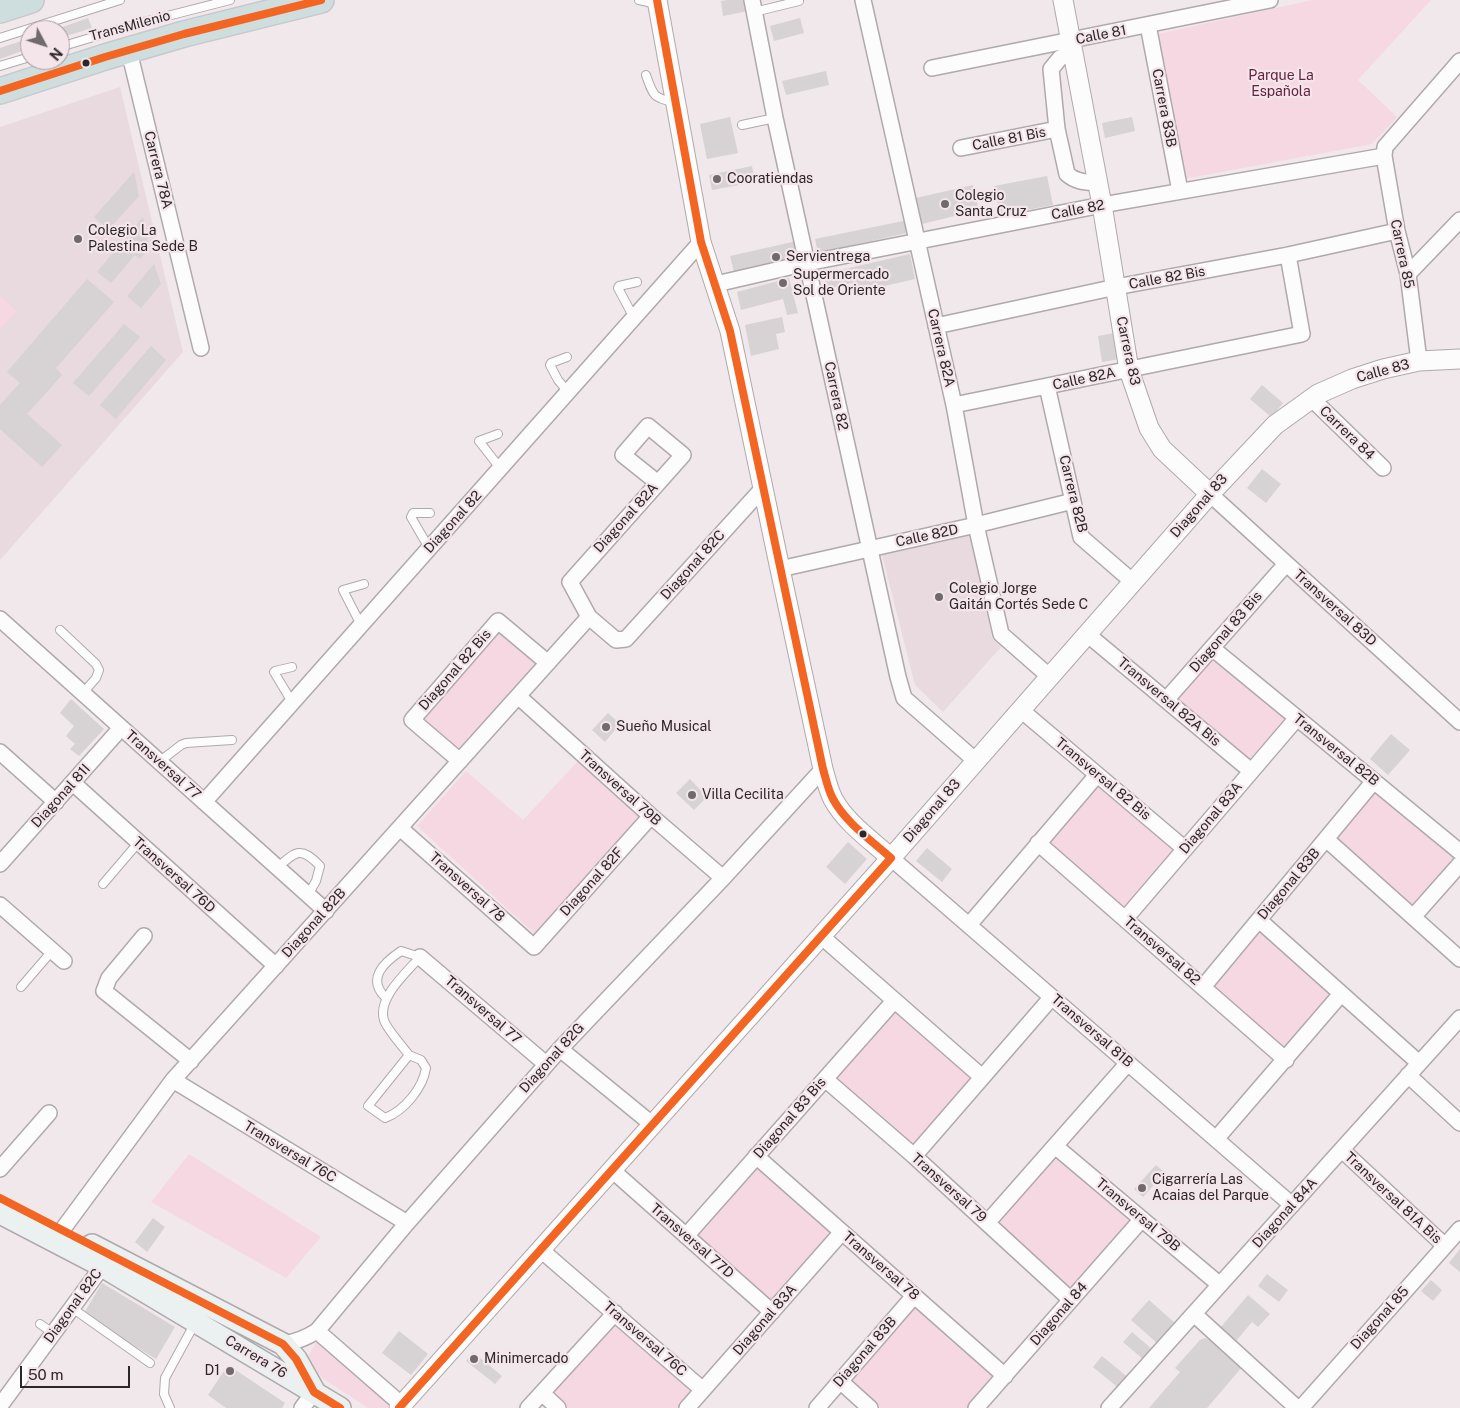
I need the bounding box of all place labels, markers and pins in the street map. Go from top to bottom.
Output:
unlabelled marker [81,58,91,68]
place label: Cooratiendas [727,171,813,187]
marker: Cooratiendas [711,173,723,185]
place label: Colegio Santa Cruz [955,188,1026,220]
marker: Colegio Santa Cruz [939,198,951,210]
place label: Colegio La Palestina Sede B [88,223,198,256]
marker: Colegio La Palestina Sede B [72,233,84,245]
place label: Servientrega [786,249,870,265]
marker: Servientrega [770,251,782,263]
place label: Supermercado Sol de Oriente [793,267,889,300]
marker: Supermercado Sol de Oriente [777,277,789,289]
place label: Colegio Jorge Gaitán Cortés Sede C [949,581,1088,614]
marker: Colegio Jorge Gaitán Cortés Sede C [933,591,945,603]
place label: Sueño Musical [616,719,711,735]
marker: Sueño Musical [600,721,612,733]
place label: Villa Cecilita [702,787,784,803]
marker: Villa Cecilita [686,789,698,801]
unlabelled marker [858,829,868,839]
place label: Cigarrería Las Acaias del Parque [1152,1172,1269,1204]
marker: Cigarrería Las Acaias del Parque [1136,1182,1148,1194]
place label: Minimercado [484,1351,569,1367]
marker: Minimercado [468,1353,480,1365]
place label: D1 [205,1363,220,1379]
marker: D1 [224,1365,236,1377]

